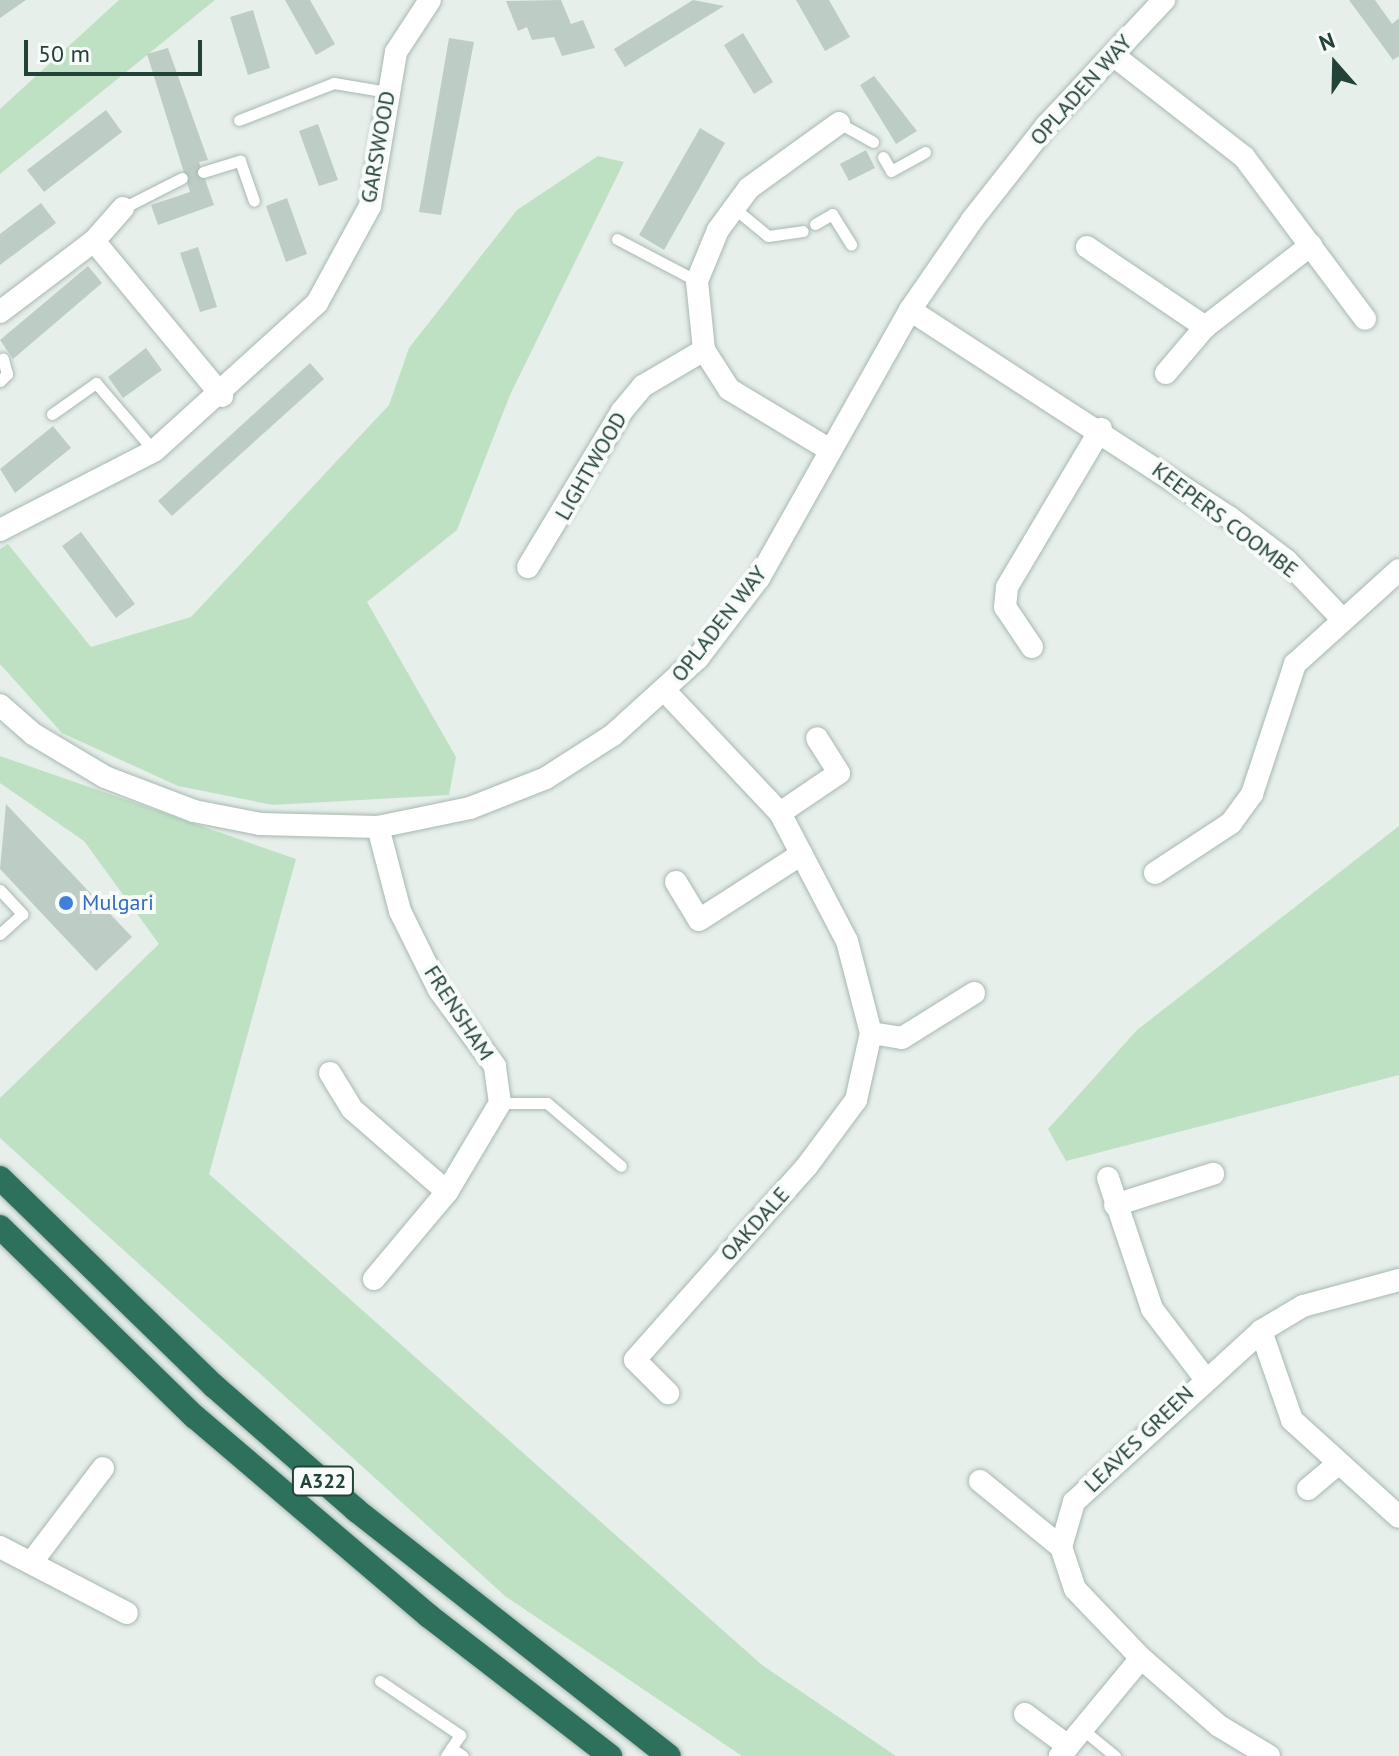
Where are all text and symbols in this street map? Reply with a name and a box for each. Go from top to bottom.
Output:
scale bar [28,24,206,74]
north arrow [1295,24,1375,104]
text: N [1315,26,1338,57]
street label: OPLADEN WAY [1024,29,1138,151]
text: 50 m [38,38,90,69]
street label: GARSWOOD [355,89,401,205]
street label: LIGHTWOOD [549,407,633,525]
street label: KEEPERS COOMBE [1147,457,1303,583]
street label: OPLADEN WAY [666,561,772,687]
place label: Mulgari [82,890,154,916]
marker: Mulgari [57,894,75,912]
street label: FRENSHAM [419,961,499,1065]
street label: OAKDALE [715,1181,795,1267]
street label: LEAVES GREEN [1079,1380,1199,1498]
road number: A322 [291,1465,355,1497]

